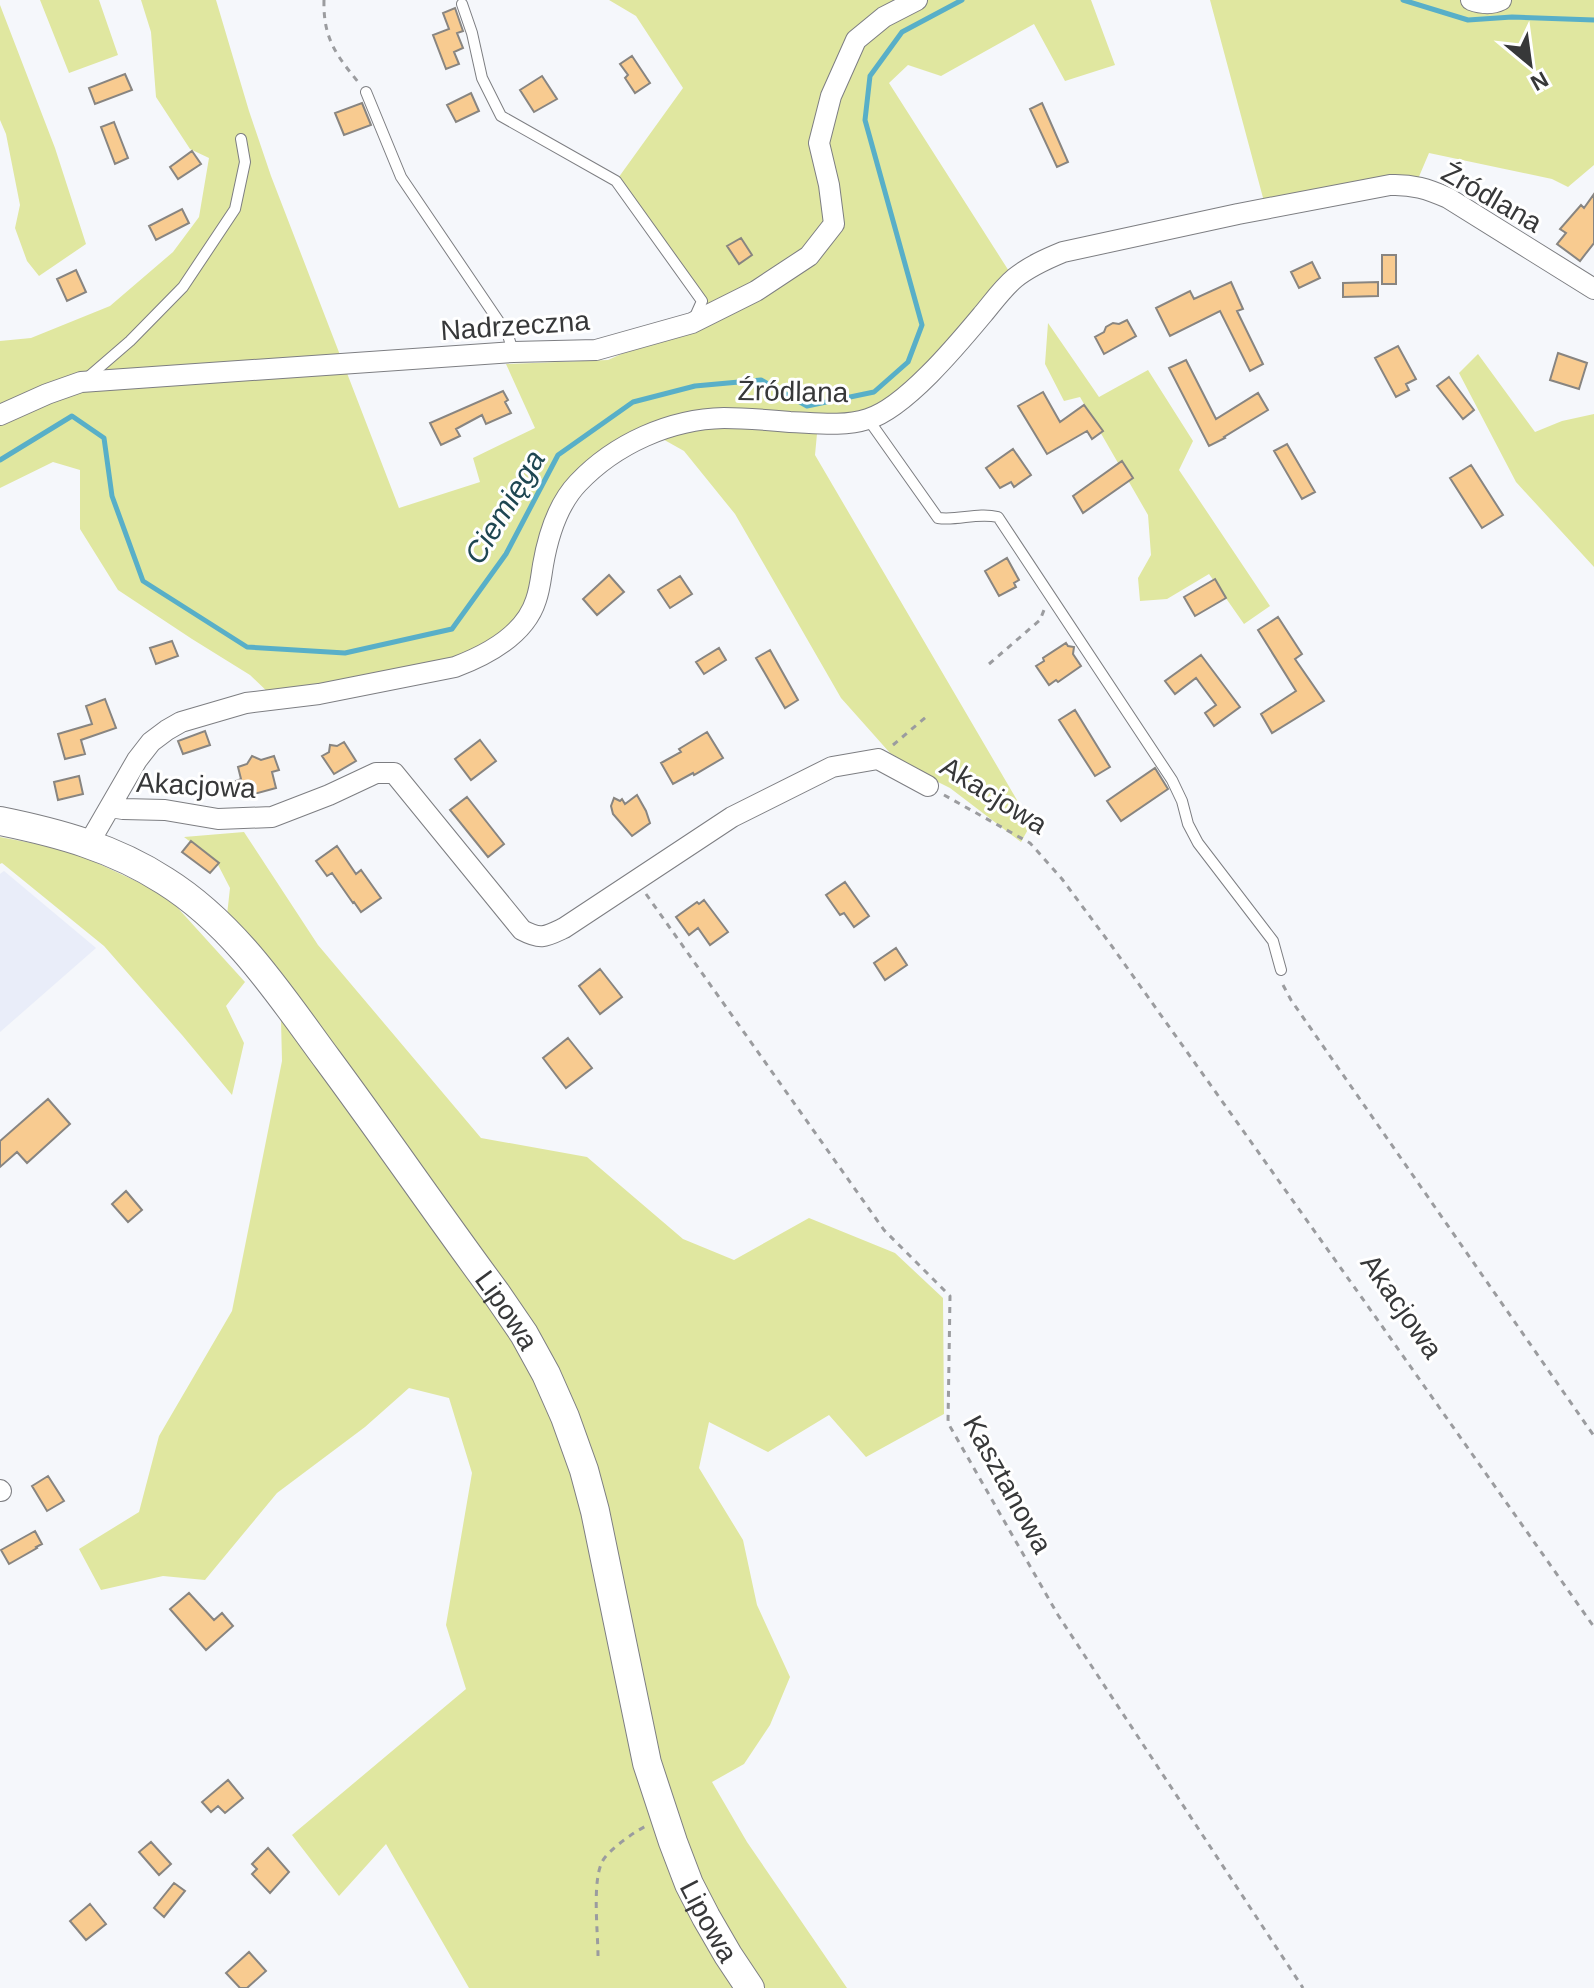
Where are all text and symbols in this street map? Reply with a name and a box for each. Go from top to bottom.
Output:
north arrow [1490,24,1570,104]
text: N [1526,66,1552,96]
street label: Źródlana [1436,156,1548,239]
street label: Nadrzeczna [439,305,591,346]
street label: Źródlana [737,375,849,408]
water label: Ciemięga [458,444,551,570]
street label: Akacjowa [935,751,1053,841]
street label: Akacjowa [135,767,257,804]
street label: Akacjowa [1355,1248,1449,1365]
street label: Lipowa [469,1265,545,1355]
street label: Kasztanowa [957,1410,1058,1559]
street label: Lipowa [674,1875,744,1968]

